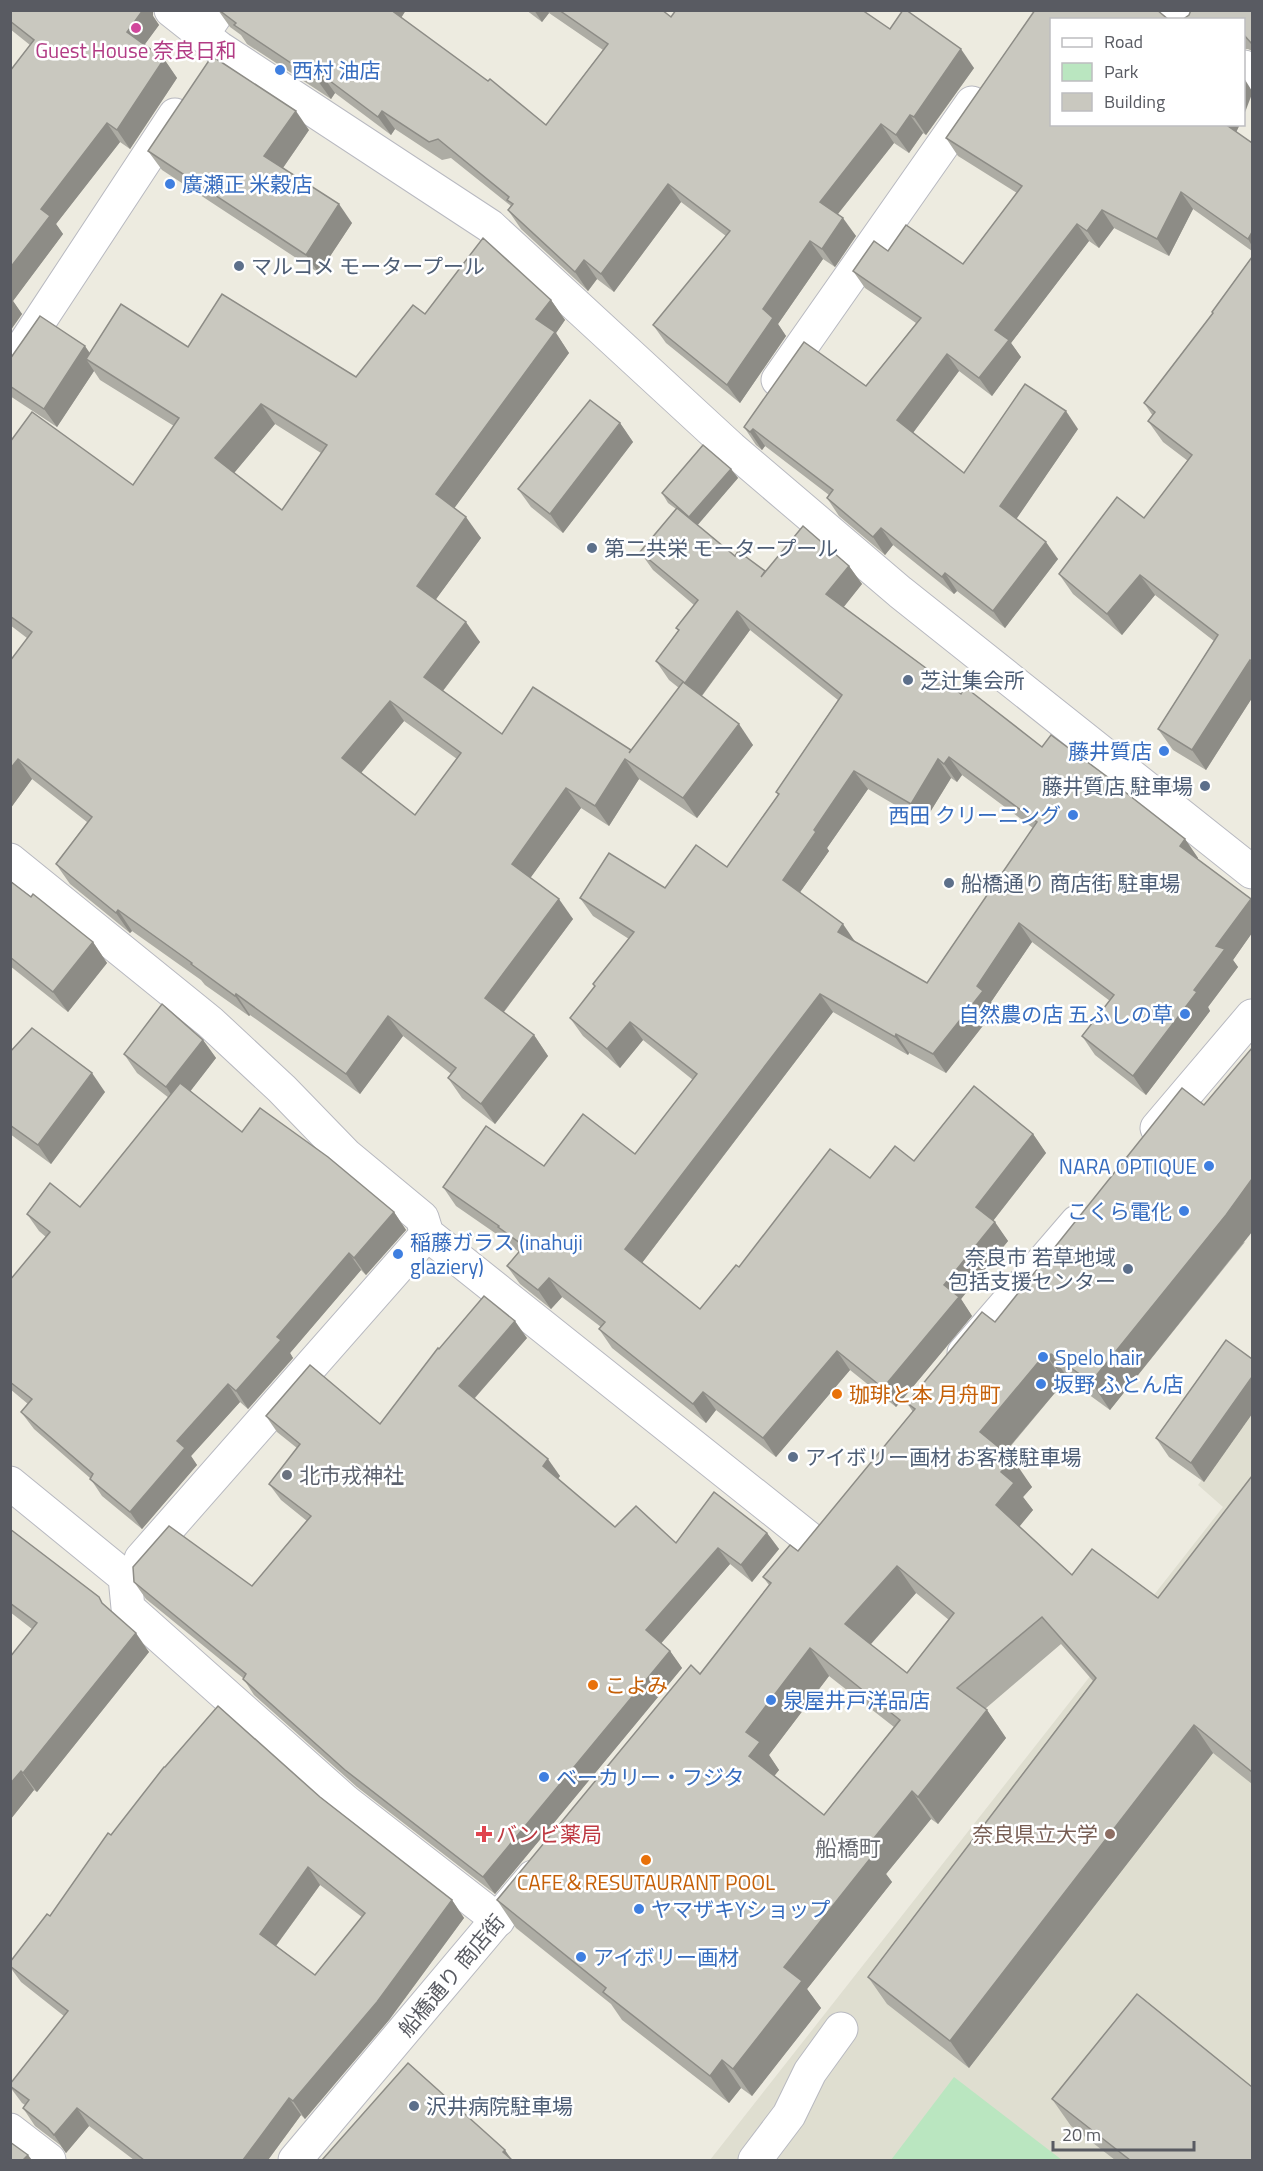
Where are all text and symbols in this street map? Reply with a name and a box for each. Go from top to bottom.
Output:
legend [1050,18,1245,126]
marker: Guest House 奈良日和 [129,21,143,35]
text: Road [1104,28,1143,55]
place label: Guest House 奈良日和 [35,34,237,66]
place label: 西村 油店 [292,54,381,86]
text: Park [1104,58,1139,85]
marker: 西村 油店 [273,63,287,77]
text: Building [1104,88,1165,115]
place label: 廣瀬正 米穀店 [182,168,313,200]
marker: 廣瀬正 米穀店 [163,177,177,191]
place label: マルコメ モータープール [251,250,485,282]
marker: マルコメ モータープール [232,259,246,273]
place label: 第二共栄 モータープール [604,532,838,564]
marker: 第二共栄 モータープール [585,541,599,555]
place label: 芝辻集会所 [920,664,1025,696]
marker: 芝辻集会所 [901,673,915,687]
place label: 藤井質店 [1068,735,1152,767]
marker: 藤井質店 [1157,744,1171,758]
place label: 藤井質店 駐車場 [1041,770,1193,802]
marker: 藤井質店 駐車場 [1198,779,1212,793]
place label: 西田 クリーニング [888,799,1061,831]
marker: 西田 クリーニング [1066,808,1080,822]
place label: 船橋通り 商店街 駐車場 [961,867,1180,899]
marker: 船橋通り 商店街 駐車場 [942,876,956,890]
place label: 自然農の店 五ふしの草 [958,998,1173,1030]
marker: 自然農の店 五ふしの草 [1178,1007,1192,1021]
place label: NARA OPTIQUE [1059,1150,1197,1182]
marker: NARA OPTIQUE [1202,1159,1216,1173]
place label: こくら電化 [1067,1195,1172,1227]
marker: こくら電化 [1177,1204,1191,1218]
place label: 稲藤ガラス (inahuji glaziery) [410,1226,583,1282]
place label: 奈良市 若草地域 包括支援センター [948,1241,1116,1297]
marker: 稲藤ガラス (inahuji glaziery) [391,1247,405,1261]
marker: 奈良市 若草地域 包括支援センター [1121,1262,1135,1276]
place label: Spelo hair [1055,1341,1142,1373]
marker: Spelo hair [1036,1350,1050,1364]
place label: 坂野 ふとん店 [1053,1368,1184,1400]
marker: 坂野 ふとん店 [1034,1377,1048,1391]
place label: 珈琲と本 月舟町 [849,1378,1001,1410]
marker: 珈琲と本 月舟町 [830,1387,844,1401]
place label: アイボリー画材 お客様駐車場 [805,1441,1082,1473]
marker: アイボリー画材 お客様駐車場 [786,1450,800,1464]
place label: 北市戎神社 [299,1459,404,1491]
marker: 北市戎神社 [280,1468,294,1482]
place label: こよみ [605,1669,668,1701]
marker: こよみ [586,1678,600,1692]
place label: 泉屋井戸洋品店 [783,1684,930,1716]
marker: 泉屋井戸洋品店 [764,1693,778,1707]
place label: ベーカリー・フジタ [556,1761,745,1793]
marker: ベーカリー・フジタ [537,1770,551,1784]
place label: バンビ薬局 [496,1818,602,1850]
place label: 奈良県立大学 [972,1818,1098,1850]
marker: バンビ薬局 [477,1827,491,1841]
marker: 奈良県立大学 [1103,1827,1117,1841]
district label: 船橋町 [815,1831,881,1865]
marker: CAFE＆RESUTAURANT POOL [639,1853,653,1867]
place label: CAFE＆RESUTAURANT POOL [517,1866,775,1898]
place label: ヤマザキYショップ [651,1893,830,1925]
marker: ヤマザキYショップ [632,1902,646,1916]
street label: 船橋通り 商店街 [390,1907,512,2043]
place label: アイボリー画材 [593,1941,739,1973]
marker: アイボリー画材 [574,1950,588,1964]
place label: 沢井病院駐車場 [426,2090,573,2122]
marker: 沢井病院駐車場 [407,2099,421,2113]
scale bar [1053,2114,1194,2152]
text: 20 m [1062,2121,1101,2148]

